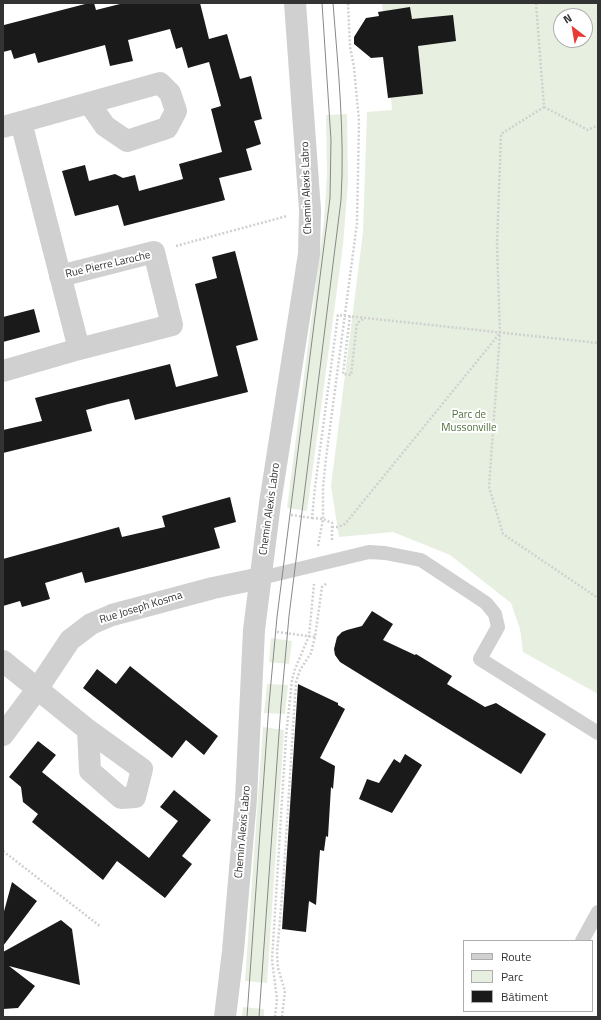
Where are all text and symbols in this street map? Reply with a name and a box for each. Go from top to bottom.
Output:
north arrow [553,8,593,48]
text: N [560,10,575,27]
street label: Chemin Alexis Labro [299,141,315,235]
street label: Rue Pierre Laroche [64,249,152,281]
park label: Parc de Mussonville [441,408,497,434]
street label: Chemin Alexis Labro [257,462,283,556]
street label: Rue Joseph Kosma [98,589,184,627]
street label: Chemin Alexis Labro [232,785,254,879]
legend [463,940,593,1012]
text: Route [501,947,531,966]
text: Parc [501,967,523,986]
text: Bâtiment [501,987,548,1006]

